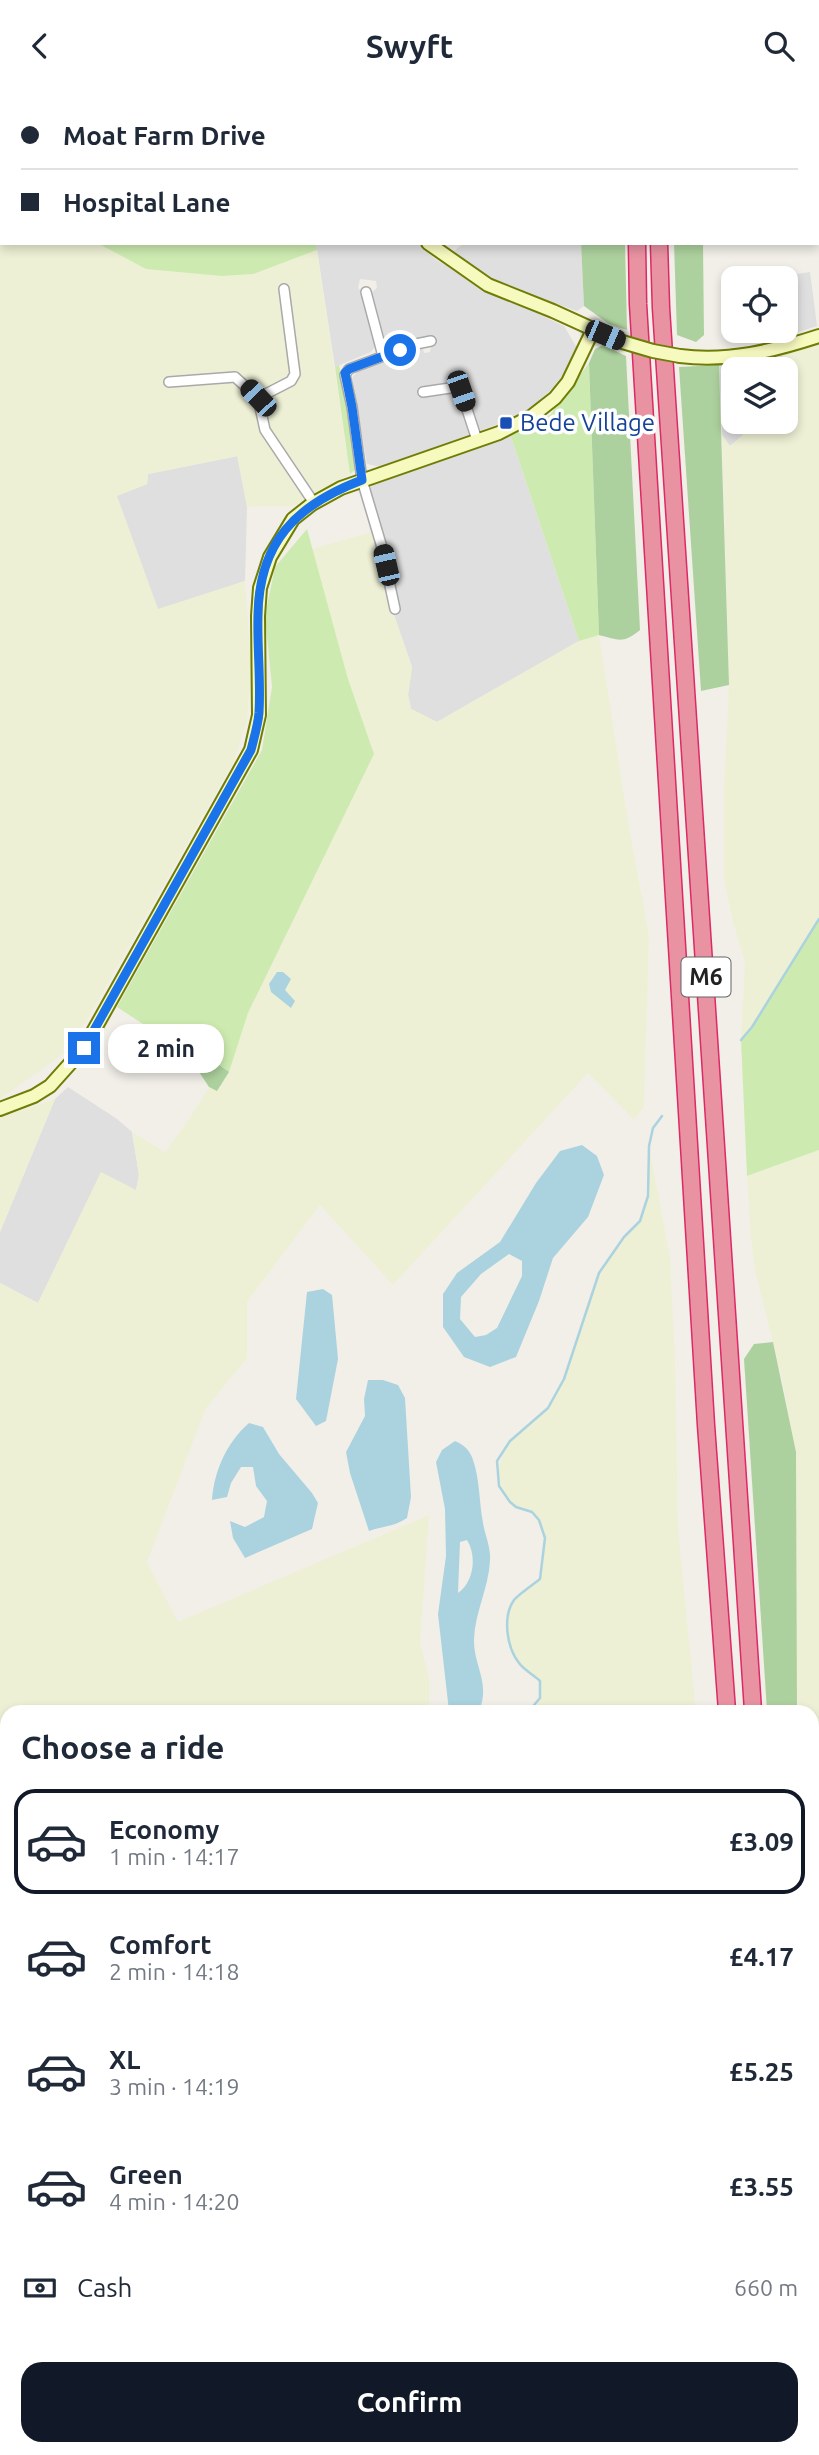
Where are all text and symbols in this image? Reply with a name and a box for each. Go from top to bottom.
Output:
icon: back [21,27,59,65]
icon: search [760,27,798,65]
text: Swyft [366,28,453,64]
text: Moat Farm Drive [63,121,266,150]
text: Hospital Lane [63,188,230,217]
map controls [721,266,798,434]
button: locate [721,266,798,343]
car [582,317,629,353]
route start [384,334,416,366]
button: layers [721,357,798,434]
car [445,368,478,414]
car [236,375,281,421]
place label: Bede Village [520,409,655,436]
marker: Bede Village [498,415,514,431]
car [372,542,401,588]
road number: M6 [682,957,730,997]
callout: 2 min [108,1023,224,1073]
route end [68,1032,100,1064]
text: 2 min [137,1036,195,1061]
text: Choose a ride [21,1729,224,1765]
icon: car [25,1810,88,1873]
text: Economy [109,1815,219,1844]
text: £3.09 [729,1827,794,1856]
text: 1 min · 14:17 [109,1844,240,1869]
icon: car [25,1925,88,1988]
text: Comfort [109,1930,212,1959]
text: £4.17 [729,1942,794,1971]
text: 2 min · 14:18 [109,1959,240,1984]
icon: car [25,2040,88,2103]
text: XL [109,2045,140,2074]
text: £5.25 [729,2057,794,2086]
text: 3 min · 14:19 [109,2074,240,2099]
icon: car [25,2155,88,2218]
text: Green [109,2160,183,2189]
text: £3.55 [729,2172,794,2201]
text: 4 min · 14:20 [109,2189,240,2214]
icon: cash [21,2269,59,2307]
text: Cash [77,2273,132,2302]
text: 660 m [734,2275,798,2300]
button: Confirm [21,2362,798,2442]

